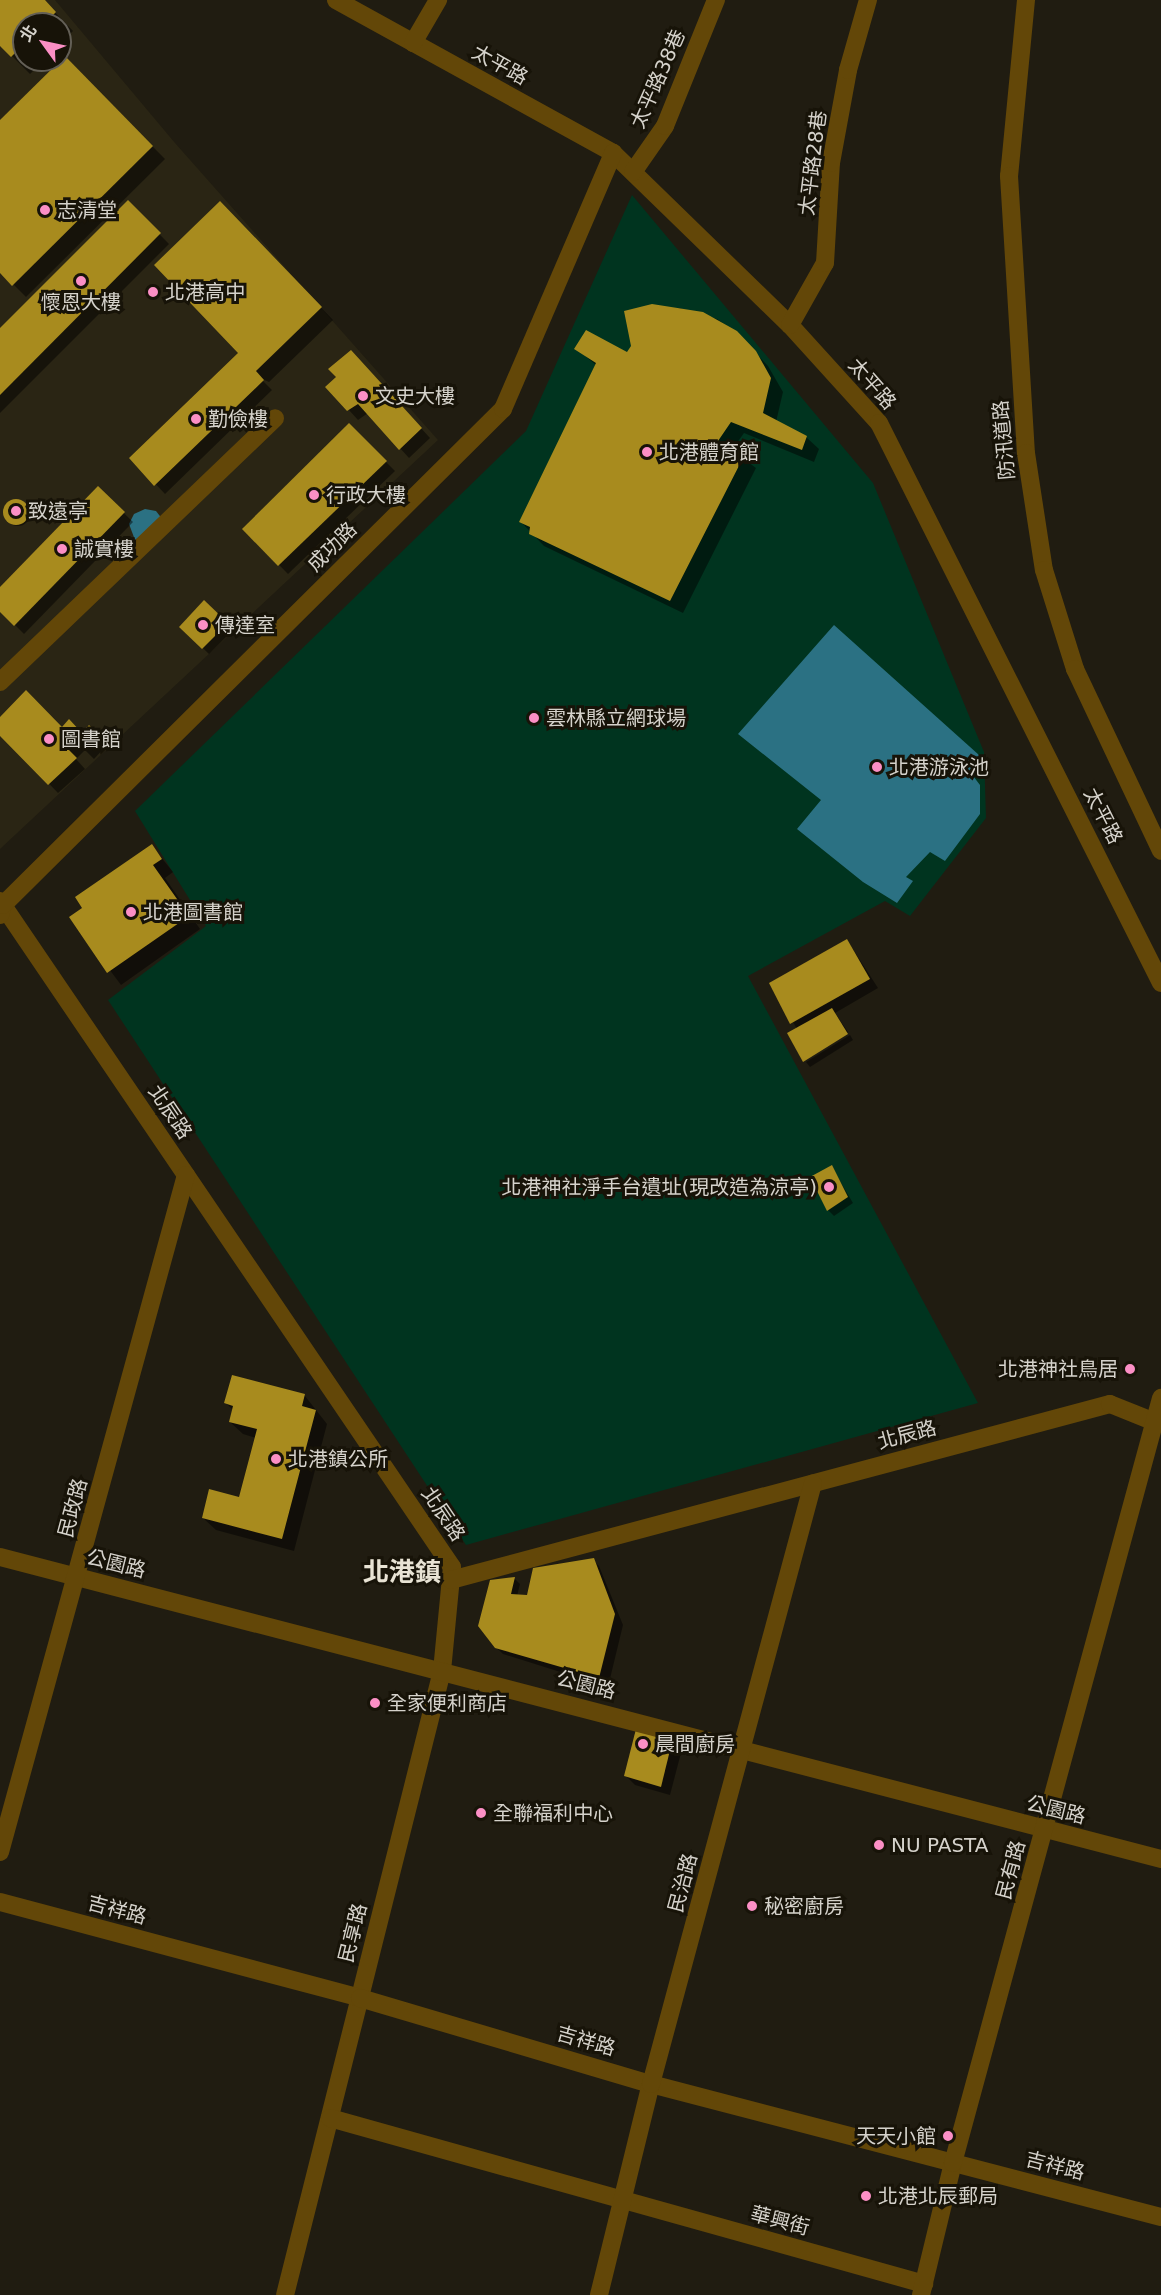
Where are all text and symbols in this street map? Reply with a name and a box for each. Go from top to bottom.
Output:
north arrow [12,12,72,72]
text: 北 [16,21,40,45]
street label: 太平路38巷 [626,26,690,132]
street label: 太平路 [468,40,532,90]
street label: 太平路28巷 [795,109,831,217]
place label: 志清堂 [57,198,117,222]
marker: 志清堂 [38,203,52,217]
marker: 懷恩大樓 [74,274,88,288]
place label: 北港高中 [165,280,245,304]
marker: 北港高中 [146,285,160,299]
place label: 懷恩大樓 [41,290,121,314]
street label: 太平路 [843,353,901,415]
place label: 文史大樓 [375,384,455,408]
marker: 文史大樓 [356,389,370,403]
street label: 防汛道路 [989,399,1019,481]
place label: 勤儉樓 [208,407,268,431]
marker: 勤儉樓 [189,412,203,426]
place label: 北港體育館 [659,440,759,464]
marker: 北港體育館 [640,445,654,459]
place label: 行政大樓 [326,483,406,507]
marker: 行政大樓 [307,488,321,502]
place label: 致遠亭 [28,499,88,523]
marker: 致遠亭 [9,504,23,518]
street label: 成功路 [302,517,362,577]
place label: 誠實樓 [74,537,134,561]
marker: 誠實樓 [55,542,69,556]
place label: 傳達室 [215,613,275,637]
marker: 傳達室 [196,618,210,632]
place label: 雲林縣立網球場 [546,706,686,730]
marker: 雲林縣立網球場 [527,711,541,725]
place label: 圖書館 [61,727,121,751]
marker: 圖書館 [42,732,56,746]
place label: 北港游泳池 [889,755,989,779]
marker: 北港游泳池 [870,760,884,774]
street label: 太平路 [1079,784,1127,848]
place label: 北港圖書館 [143,900,243,924]
marker: 北港圖書館 [124,905,138,919]
street label: 北辰路 [143,1080,197,1144]
place label: 北港神社淨手台遺址(現改造為涼亭) [501,1175,817,1199]
marker: 北港神社淨手台遺址(現改造為涼亭) [822,1180,836,1194]
place label: 北港神社鳥居 [998,1357,1118,1381]
marker: 北港神社鳥居 [1123,1362,1137,1376]
street label: 北辰路 [875,1416,939,1454]
place label: 北港鎮公所 [288,1447,388,1471]
marker: 北港鎮公所 [269,1452,283,1466]
street label: 民政路 [54,1476,92,1540]
street label: 北辰路 [416,1482,470,1546]
street label: 公園路 [84,1545,148,1583]
district label: 北港鎮 [363,1557,441,1589]
street label: 公園路 [554,1666,618,1704]
place label: 全家便利商店 [387,1691,507,1715]
marker: 全家便利商店 [368,1696,382,1710]
place label: 晨間廚房 [655,1732,735,1756]
marker: 晨間廚房 [636,1737,650,1751]
street label: 公園路 [1024,1791,1088,1829]
place label: 全聯福利中心 [493,1801,613,1825]
marker: 全聯福利中心 [474,1806,488,1820]
place label: NU PASTA [891,1833,988,1857]
marker: NU PASTA [872,1838,886,1852]
street label: 民有路 [992,1838,1030,1902]
street label: 民治路 [664,1851,702,1915]
street label: 吉祥路 [85,1891,149,1929]
place label: 秘密廚房 [764,1894,844,1918]
marker: 秘密廚房 [745,1899,759,1913]
street label: 民享路 [334,1901,372,1965]
street label: 吉祥路 [554,2021,618,2061]
place label: 天天小館 [856,2124,936,2148]
marker: 天天小館 [941,2129,955,2143]
street label: 吉祥路 [1023,2147,1087,2185]
place label: 北港北辰郵局 [878,2184,998,2208]
marker: 北港北辰郵局 [859,2189,873,2203]
street label: 華興街 [748,2202,812,2240]

